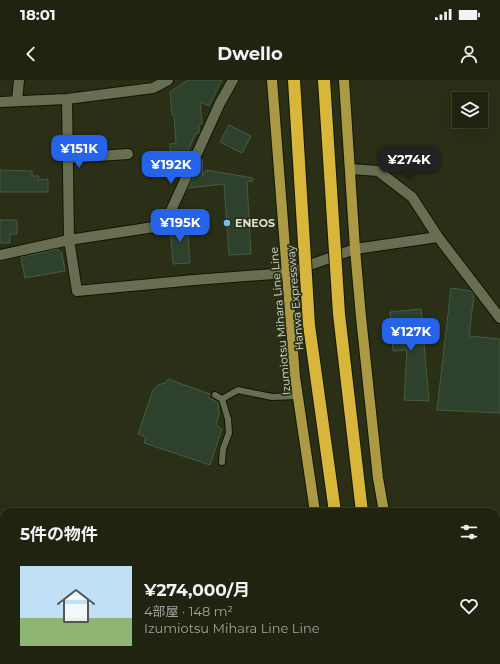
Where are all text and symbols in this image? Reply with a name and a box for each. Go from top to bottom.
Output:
text: 18:01 [20,5,56,24]
icon: back [20,43,42,65]
text: Dwello [217,43,283,65]
icon: person [458,43,480,65]
map controls [452,92,488,128]
button: layers [452,92,488,128]
pin: ¥151K [51,135,107,169]
text: ¥151K [60,140,98,156]
pin: ¥274K [381,146,437,180]
pin: ¥192K [143,151,199,185]
text: ¥274K [387,151,431,167]
text: ¥192K [151,156,191,172]
pin: ¥195K [152,209,208,243]
text: ¥195K [160,214,200,230]
place label: ENEOS [235,216,275,230]
marker: ENEOS [222,218,232,228]
street label: Hanwa Expressway [283,245,307,351]
street label: Izumiotsu Mihara Line Line [267,246,293,396]
pin: ¥127K [383,318,439,352]
text: ¥127K [391,323,431,339]
icon: filters [458,521,480,543]
text: 5件の物件 [20,524,98,544]
text: ¥274,000/月 [144,580,250,600]
icon: home [52,582,100,630]
icon: heart [458,595,480,617]
text: 4部屋 · 148 m² [144,603,233,619]
text: Izumiotsu Mihara Line Line [144,620,320,636]

